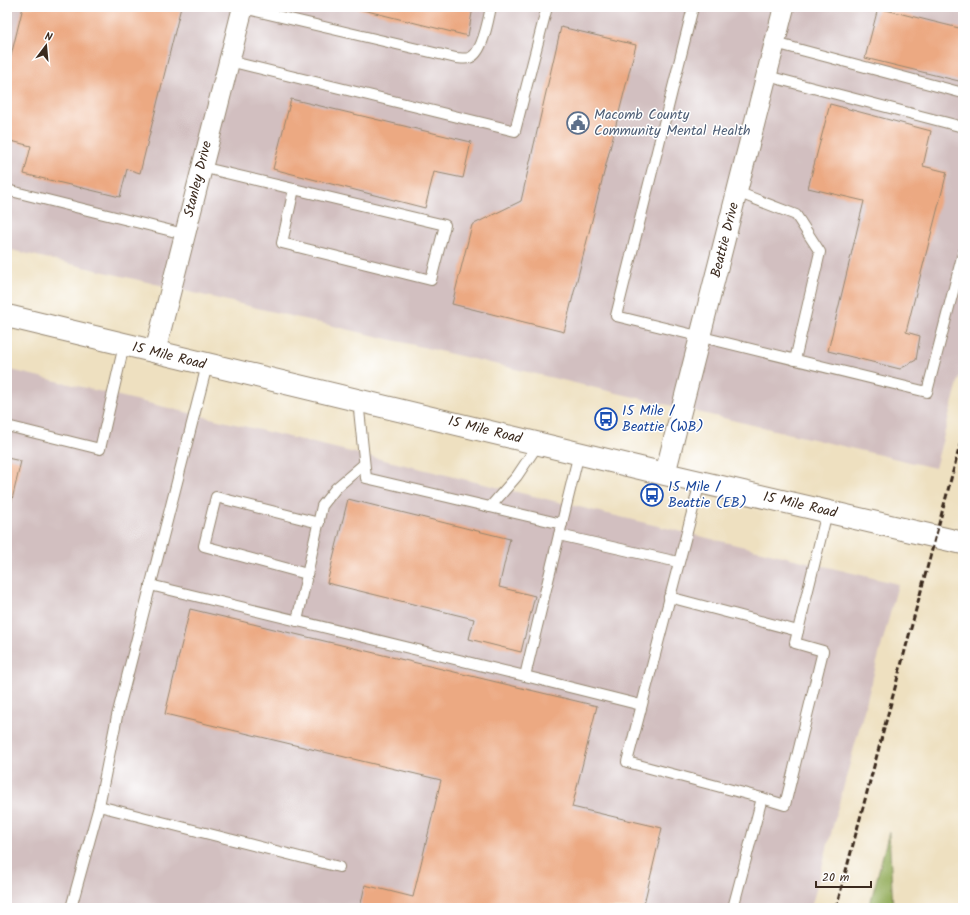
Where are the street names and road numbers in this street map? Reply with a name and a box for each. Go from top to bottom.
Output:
street label: Stanley Drive [178,138,218,220]
street label: Beattie Drive [705,199,745,280]
street label: 15 Mile Road [130,336,209,376]
street label: 15 Mile Road [446,410,525,450]
street label: 15 Mile Road [761,486,840,524]

